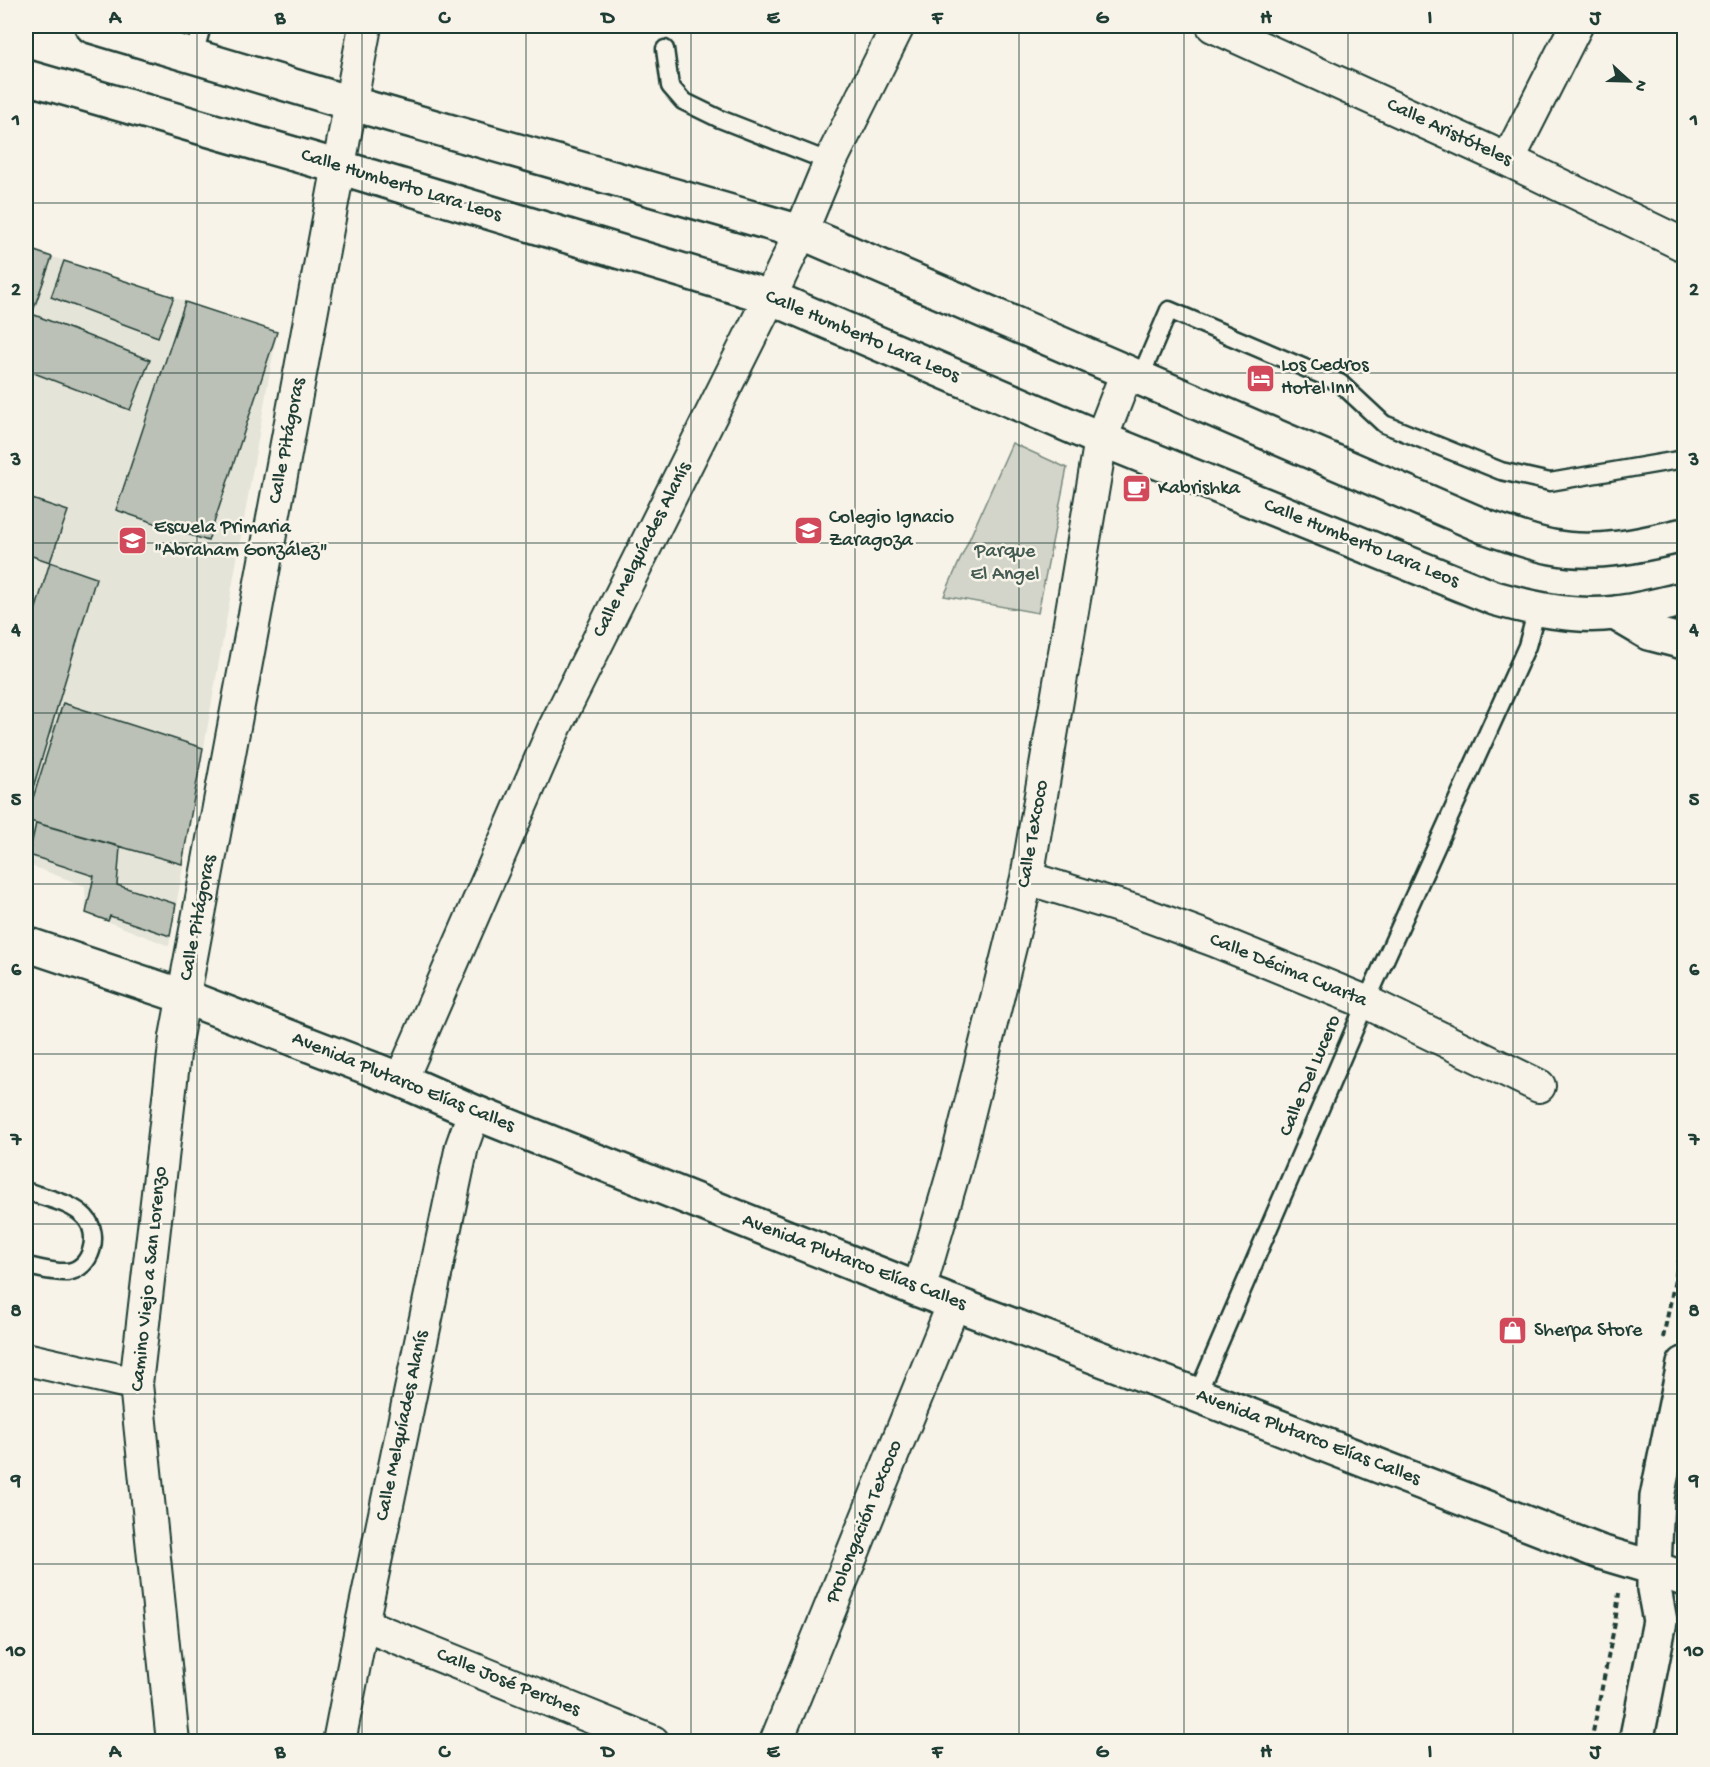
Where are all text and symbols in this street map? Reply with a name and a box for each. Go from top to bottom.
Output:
text: A [108,8,123,31]
text: B [274,8,286,31]
text: C [438,8,452,31]
text: D [599,8,615,31]
text: E [767,8,781,31]
text: F [931,8,944,31]
text: G [1096,8,1110,31]
text: H [1260,8,1272,31]
text: I [1428,8,1433,31]
text: J [1589,8,1602,31]
north arrow [1599,51,1659,111]
text: N [1629,77,1650,94]
street label: Calle Aristóteles [1383,94,1516,172]
text: 1 [11,110,20,133]
text: 1 [1689,110,1698,133]
street label: Calle Humberto Lara Leos [298,144,505,228]
text: 2 [11,280,21,303]
text: 2 [1689,280,1699,303]
street label: Calle Humberto Lara Leos [761,286,963,389]
place label: Los Cedros Hotel Inn [1281,355,1369,401]
hotel icon: Los Cedros Hotel Inn [1244,362,1276,394]
street label: Calle Pitágoras [265,375,312,506]
text: 3 [10,450,21,473]
text: 3 [1688,450,1699,473]
street label: Calle Melquíades Alanís [589,458,698,642]
cafe icon: Kabrishka [1121,473,1153,505]
place label: Kabrishka [1158,478,1241,501]
street label: Calle Humberto Lara Leos [1260,494,1463,594]
place label: Colegio Ignacio Zaragoza [829,507,954,553]
school or university icon: Colegio Ignacio Zaragoza [792,514,824,546]
place label: Escuela Primaria "Abraham González" [154,517,328,563]
school or university icon: Escuela Primaria "Abraham González" [117,524,149,556]
park label: Parque El Angel [970,541,1040,587]
text: 4 [10,620,21,643]
text: 4 [1688,620,1699,643]
street label: Calle Texcoco [1013,778,1055,890]
text: 5 [11,790,22,813]
text: 5 [1689,790,1700,813]
street label: Calle Pitágoras [176,852,223,983]
street label: Calle Décima Cuarta [1206,929,1371,1013]
text: 6 [11,960,22,983]
text: 6 [1689,960,1700,983]
street label: Calle Del Lucero [1275,1012,1347,1140]
street label: Avenida Plutarco Elías Calles [288,1028,518,1139]
text: 7 [10,1130,23,1153]
text: 7 [1688,1130,1701,1153]
street label: Camino Viejo a San Lorenzo [127,1165,173,1393]
street label: Avenida Plutarco Elías Calles [739,1210,970,1317]
text: 8 [11,1301,22,1324]
text: 8 [1689,1301,1700,1324]
shop icon: Sherpa Store [1497,1315,1529,1347]
place label: Sherpa Store [1534,1320,1643,1343]
street label: Calle Melquíades Alanís [372,1328,435,1523]
street label: Avenida Plutarco Elías Calles [1193,1385,1424,1492]
street label: Prolongación Texcoco [821,1437,908,1608]
text: 9 [10,1471,21,1494]
text: 9 [1688,1471,1699,1494]
text: 10 [5,1641,26,1664]
text: 10 [1683,1641,1704,1664]
street label: Calle José Perches [433,1644,584,1723]
text: A [108,1742,123,1765]
text: B [274,1742,286,1765]
text: C [438,1742,452,1765]
text: D [599,1742,615,1765]
text: E [767,1742,781,1765]
text: F [931,1742,944,1765]
text: G [1096,1742,1110,1765]
text: H [1260,1742,1272,1765]
text: I [1428,1742,1433,1765]
text: J [1589,1742,1602,1765]

